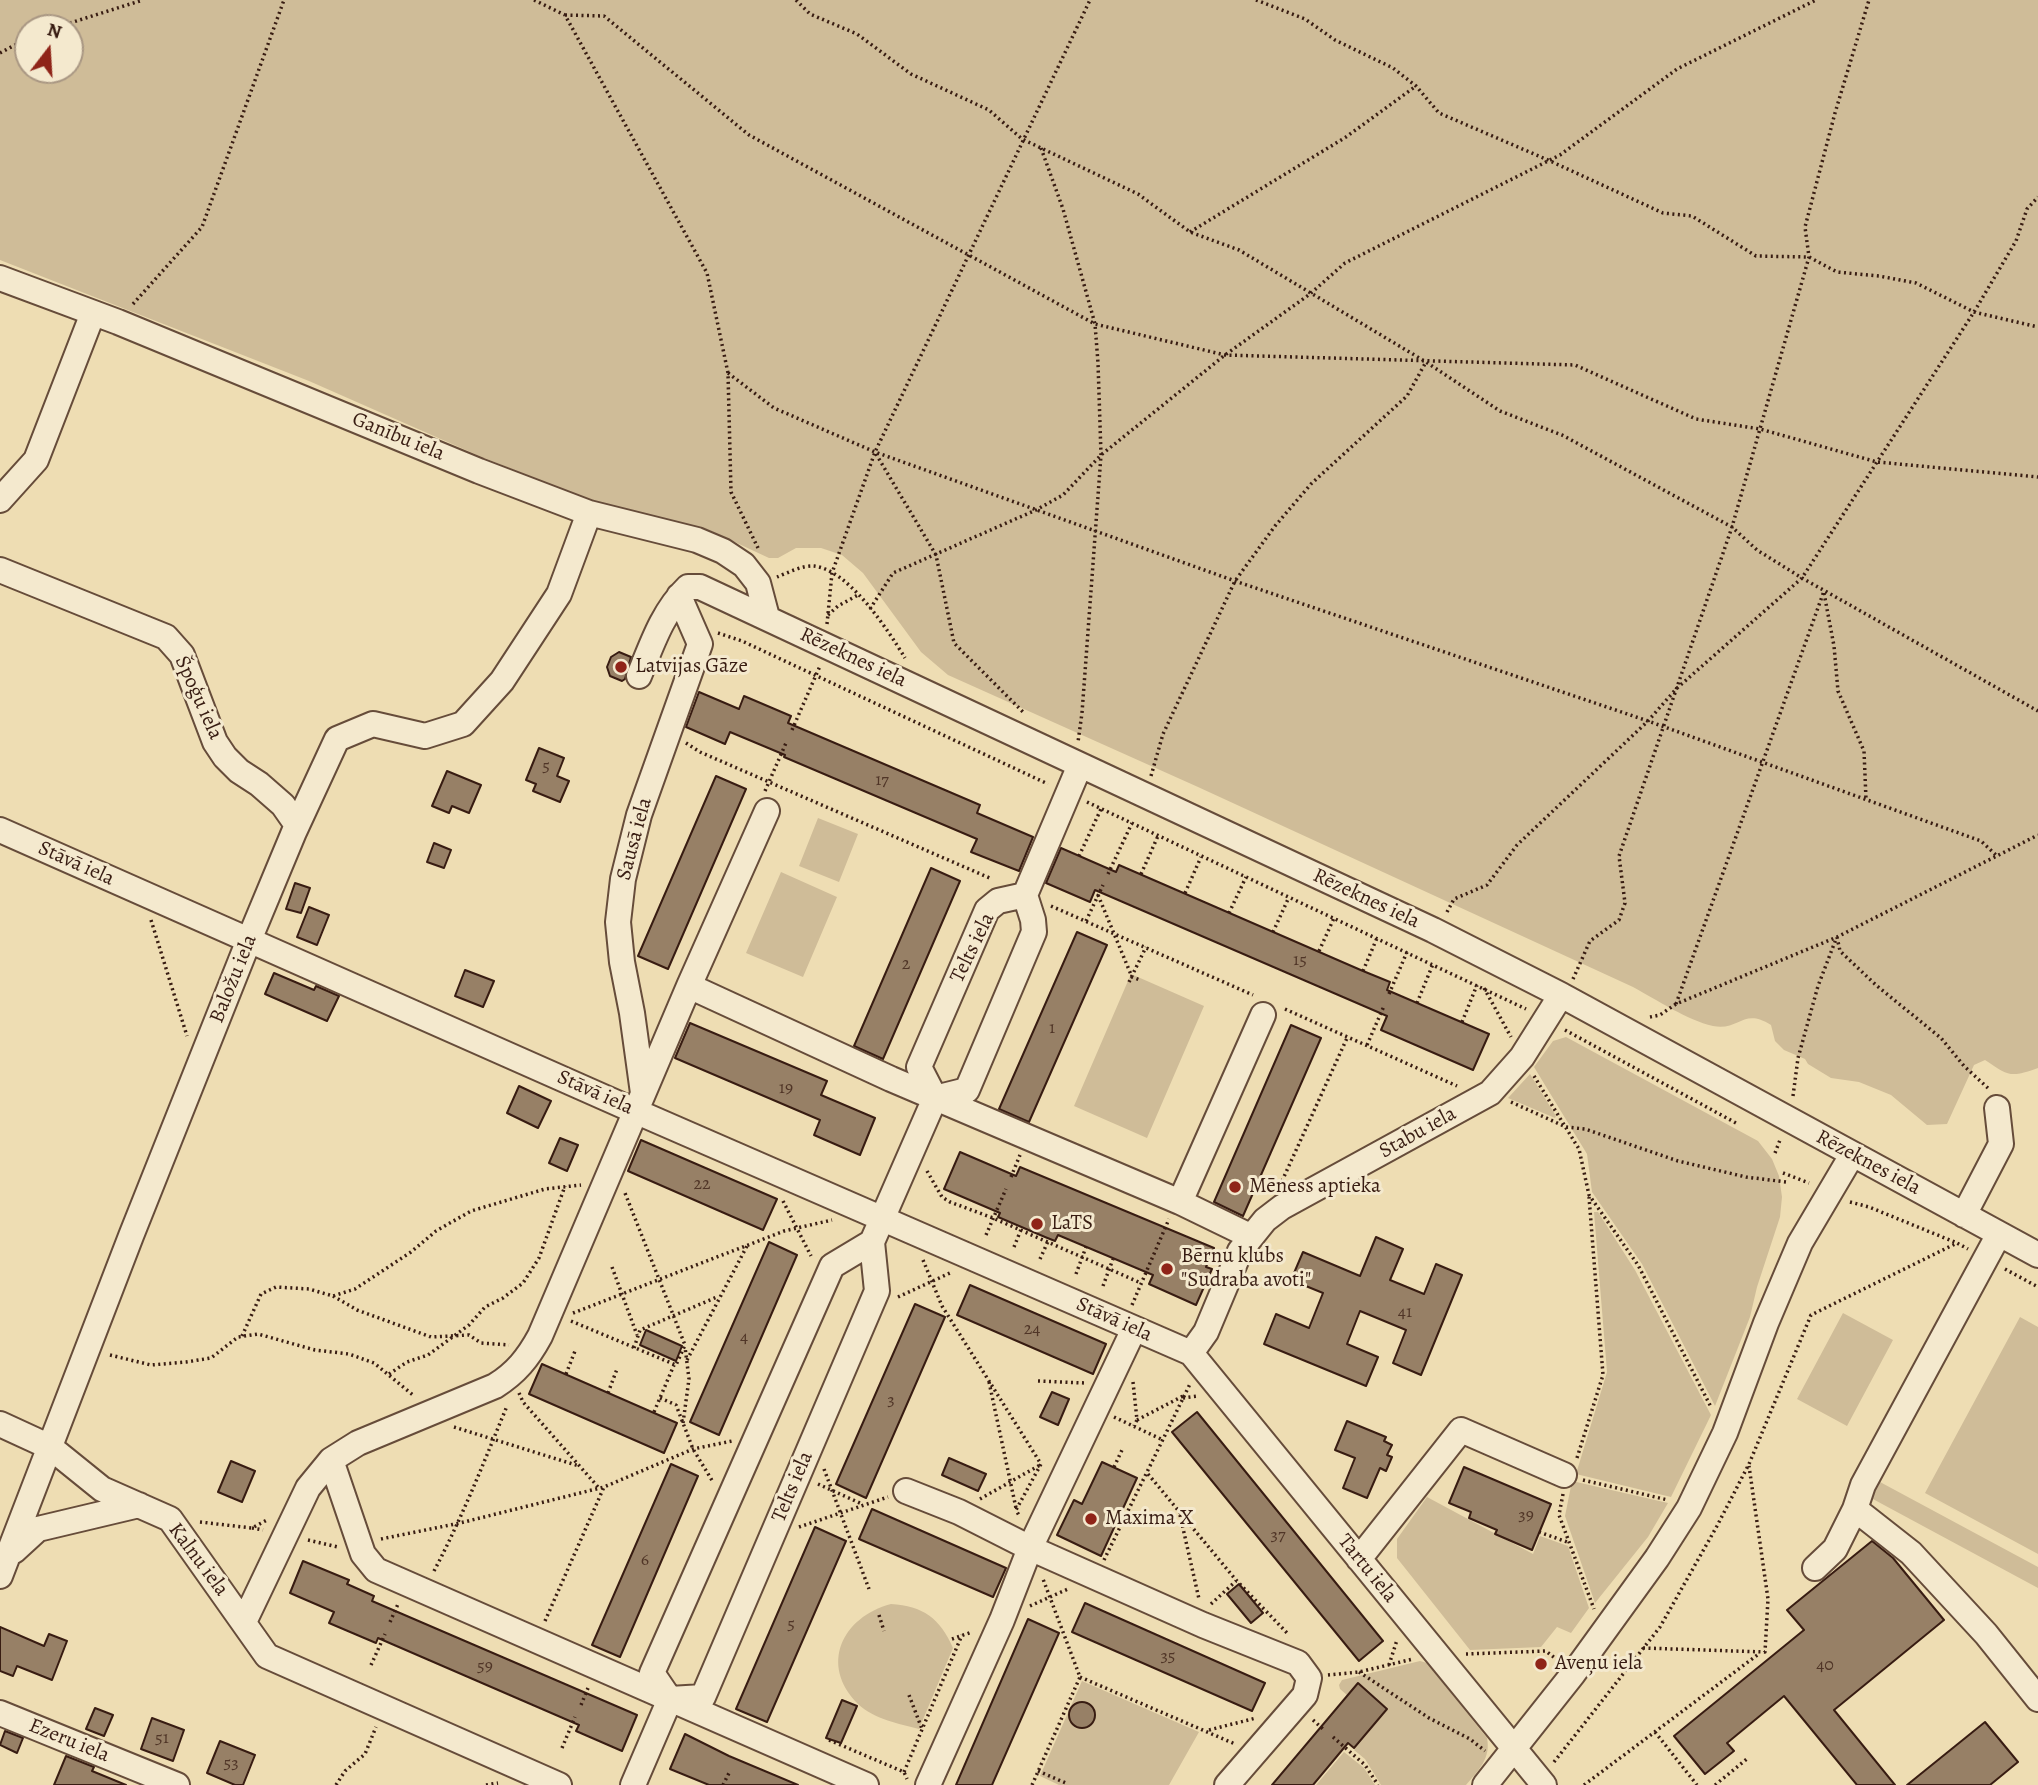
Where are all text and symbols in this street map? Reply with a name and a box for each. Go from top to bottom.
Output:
north arrow [14,14,84,84]
text: N [44,16,65,45]
street label: Ganību iela [348,407,448,467]
street label: Rēzeknes iela [796,622,910,694]
street label: Špoģu iela [168,652,228,744]
place label: Latvijas Gāze [635,654,748,680]
marker: Latvijas Gāze [613,659,629,675]
house number: 5 [542,756,550,778]
house number: 17 [875,770,889,792]
street label: Sausā iela [612,795,658,883]
street label: Stāvā iela [34,836,118,892]
street label: Rēzeknes iela [1309,863,1423,935]
street label: Telts iela [945,909,1001,987]
street label: Baložu iela [205,931,263,1027]
house number: 15 [1293,950,1307,972]
house number: 2 [902,954,910,976]
house number: 1 [1049,1018,1055,1040]
street label: Stāvā iela [553,1065,637,1121]
house number: 19 [779,1078,793,1100]
street label: Stabu iela [1375,1102,1461,1164]
street label: Rēzeknes iela [1811,1125,1925,1201]
house number: 22 [693,1174,711,1196]
place label: Mēness aptieka [1249,1174,1381,1200]
marker: Mēness aptieka [1227,1179,1243,1195]
place label: LaTS [1051,1211,1093,1237]
marker: LaTS [1029,1216,1045,1232]
place label: Bērnu klubs "Sudraba avoti" [1181,1244,1311,1294]
marker: Bērnu klubs "Sudraba avoti" [1159,1261,1175,1277]
street label: Stāvā iela [1072,1292,1156,1348]
house number: 41 [1398,1302,1412,1324]
house number: 24 [1024,1319,1040,1341]
house number: 4 [740,1327,748,1349]
house number: 3 [887,1390,895,1412]
street label: Telts iela [767,1448,819,1526]
house number: 39 [1518,1505,1534,1527]
place label: Maxima X [1105,1506,1193,1532]
marker: Maxima X [1083,1511,1099,1527]
street label: Kalnu iela [162,1518,234,1602]
house number: 37 [1270,1525,1286,1547]
street label: Tartu iela [1332,1530,1402,1608]
house number: 6 [641,1550,649,1572]
house number: 5 [787,1614,795,1636]
house number: 35 [1160,1646,1176,1668]
place label: Aveņu iela [1555,1651,1643,1677]
house number: 40 [1816,1655,1834,1677]
house number: 59 [477,1656,493,1678]
marker: Aveņu iela [1533,1656,1549,1672]
street label: Ezeru iela [25,1713,113,1769]
house number: 51 [155,1728,169,1750]
house number: 53 [223,1753,239,1775]

